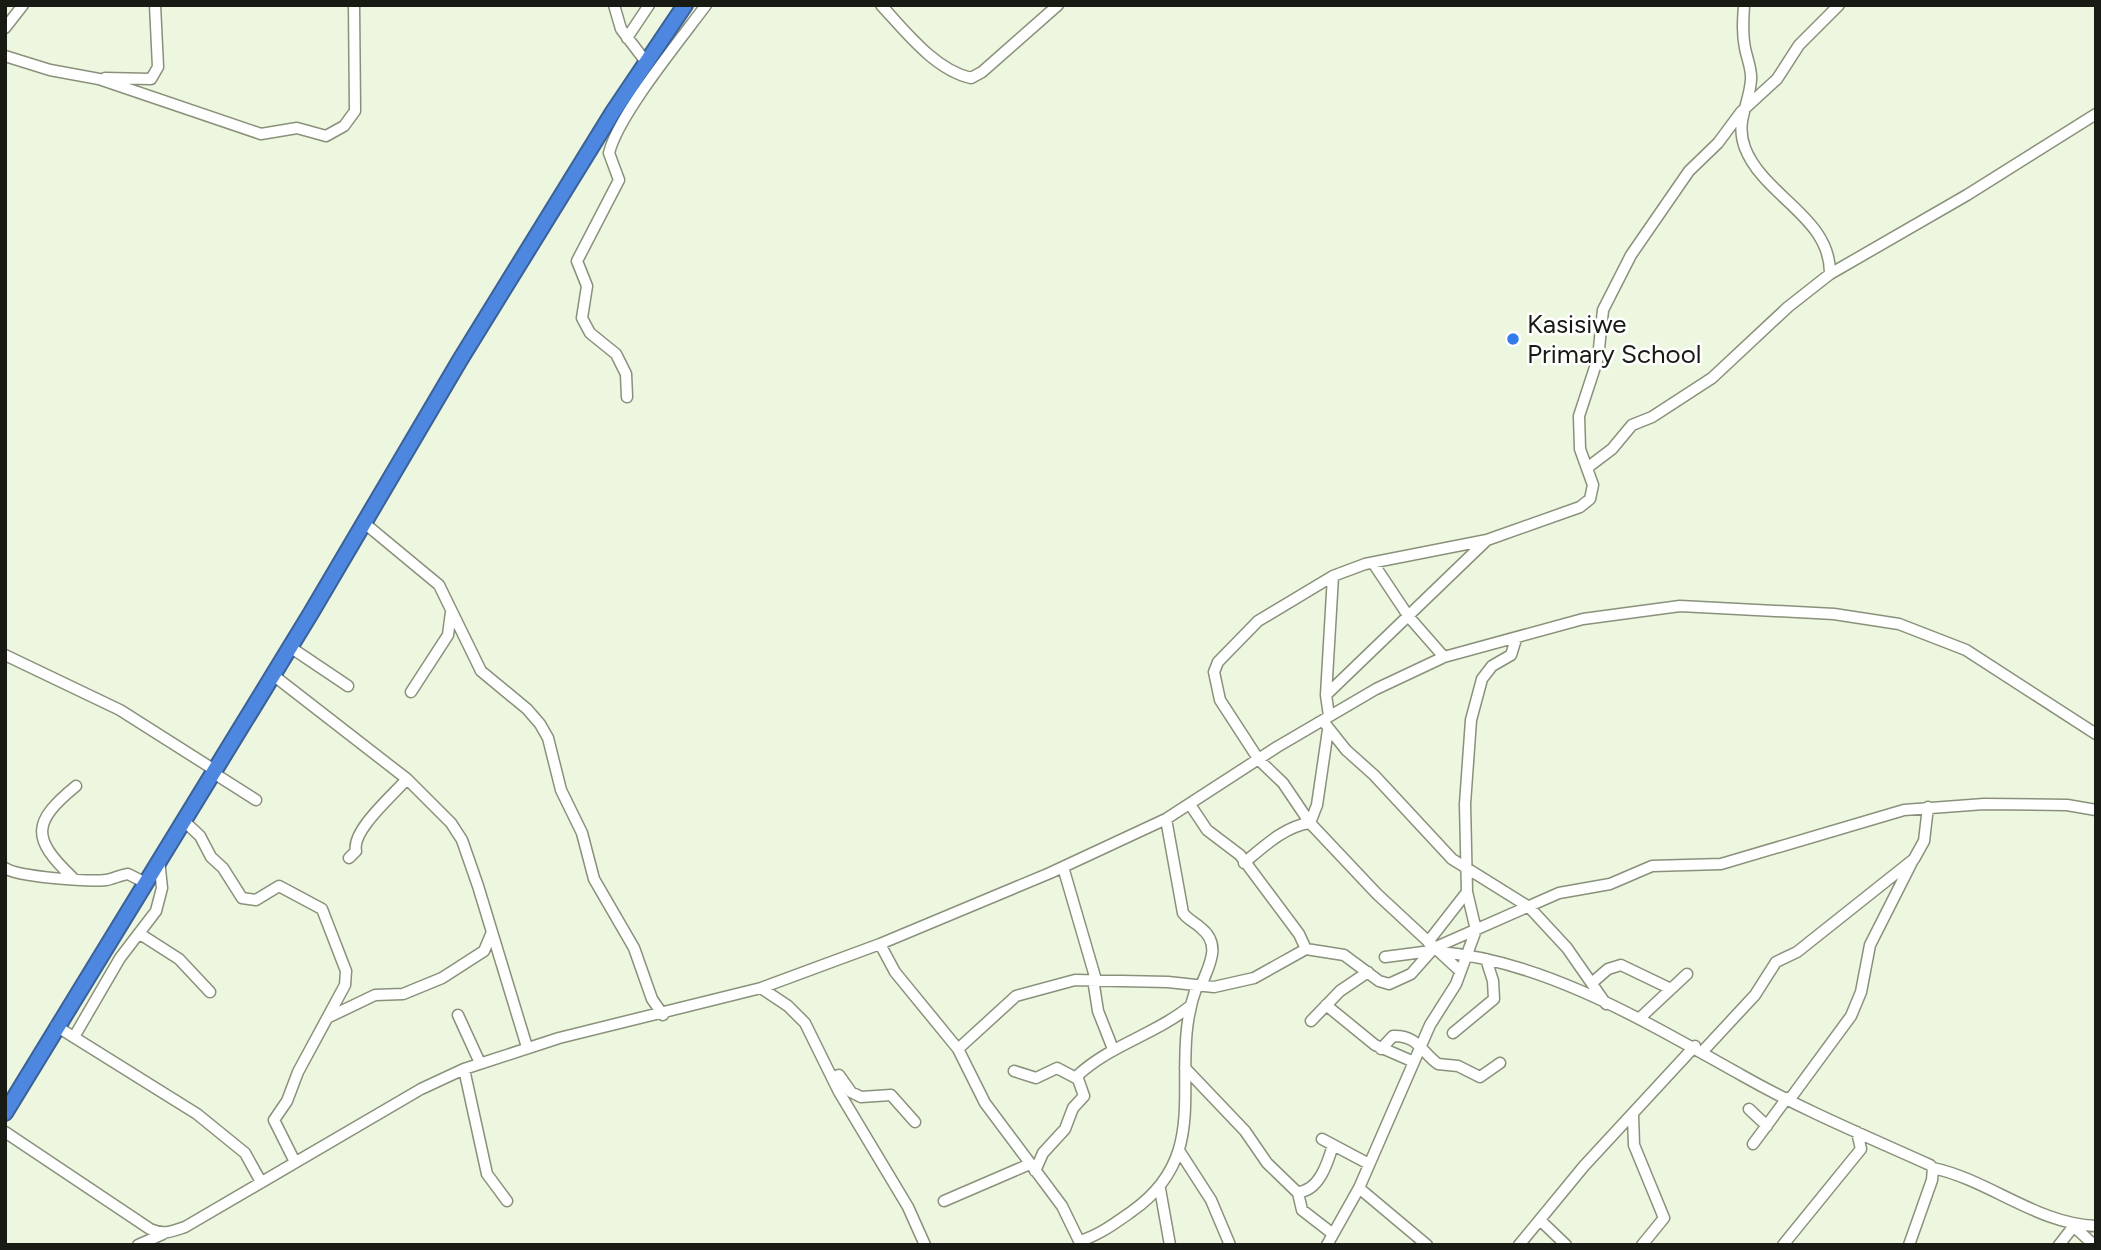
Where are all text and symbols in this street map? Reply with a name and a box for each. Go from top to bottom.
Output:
place label: Kasisiwe Primary School [1527,308,1701,370]
marker: Kasisiwe Primary School [1505,331,1521,347]

